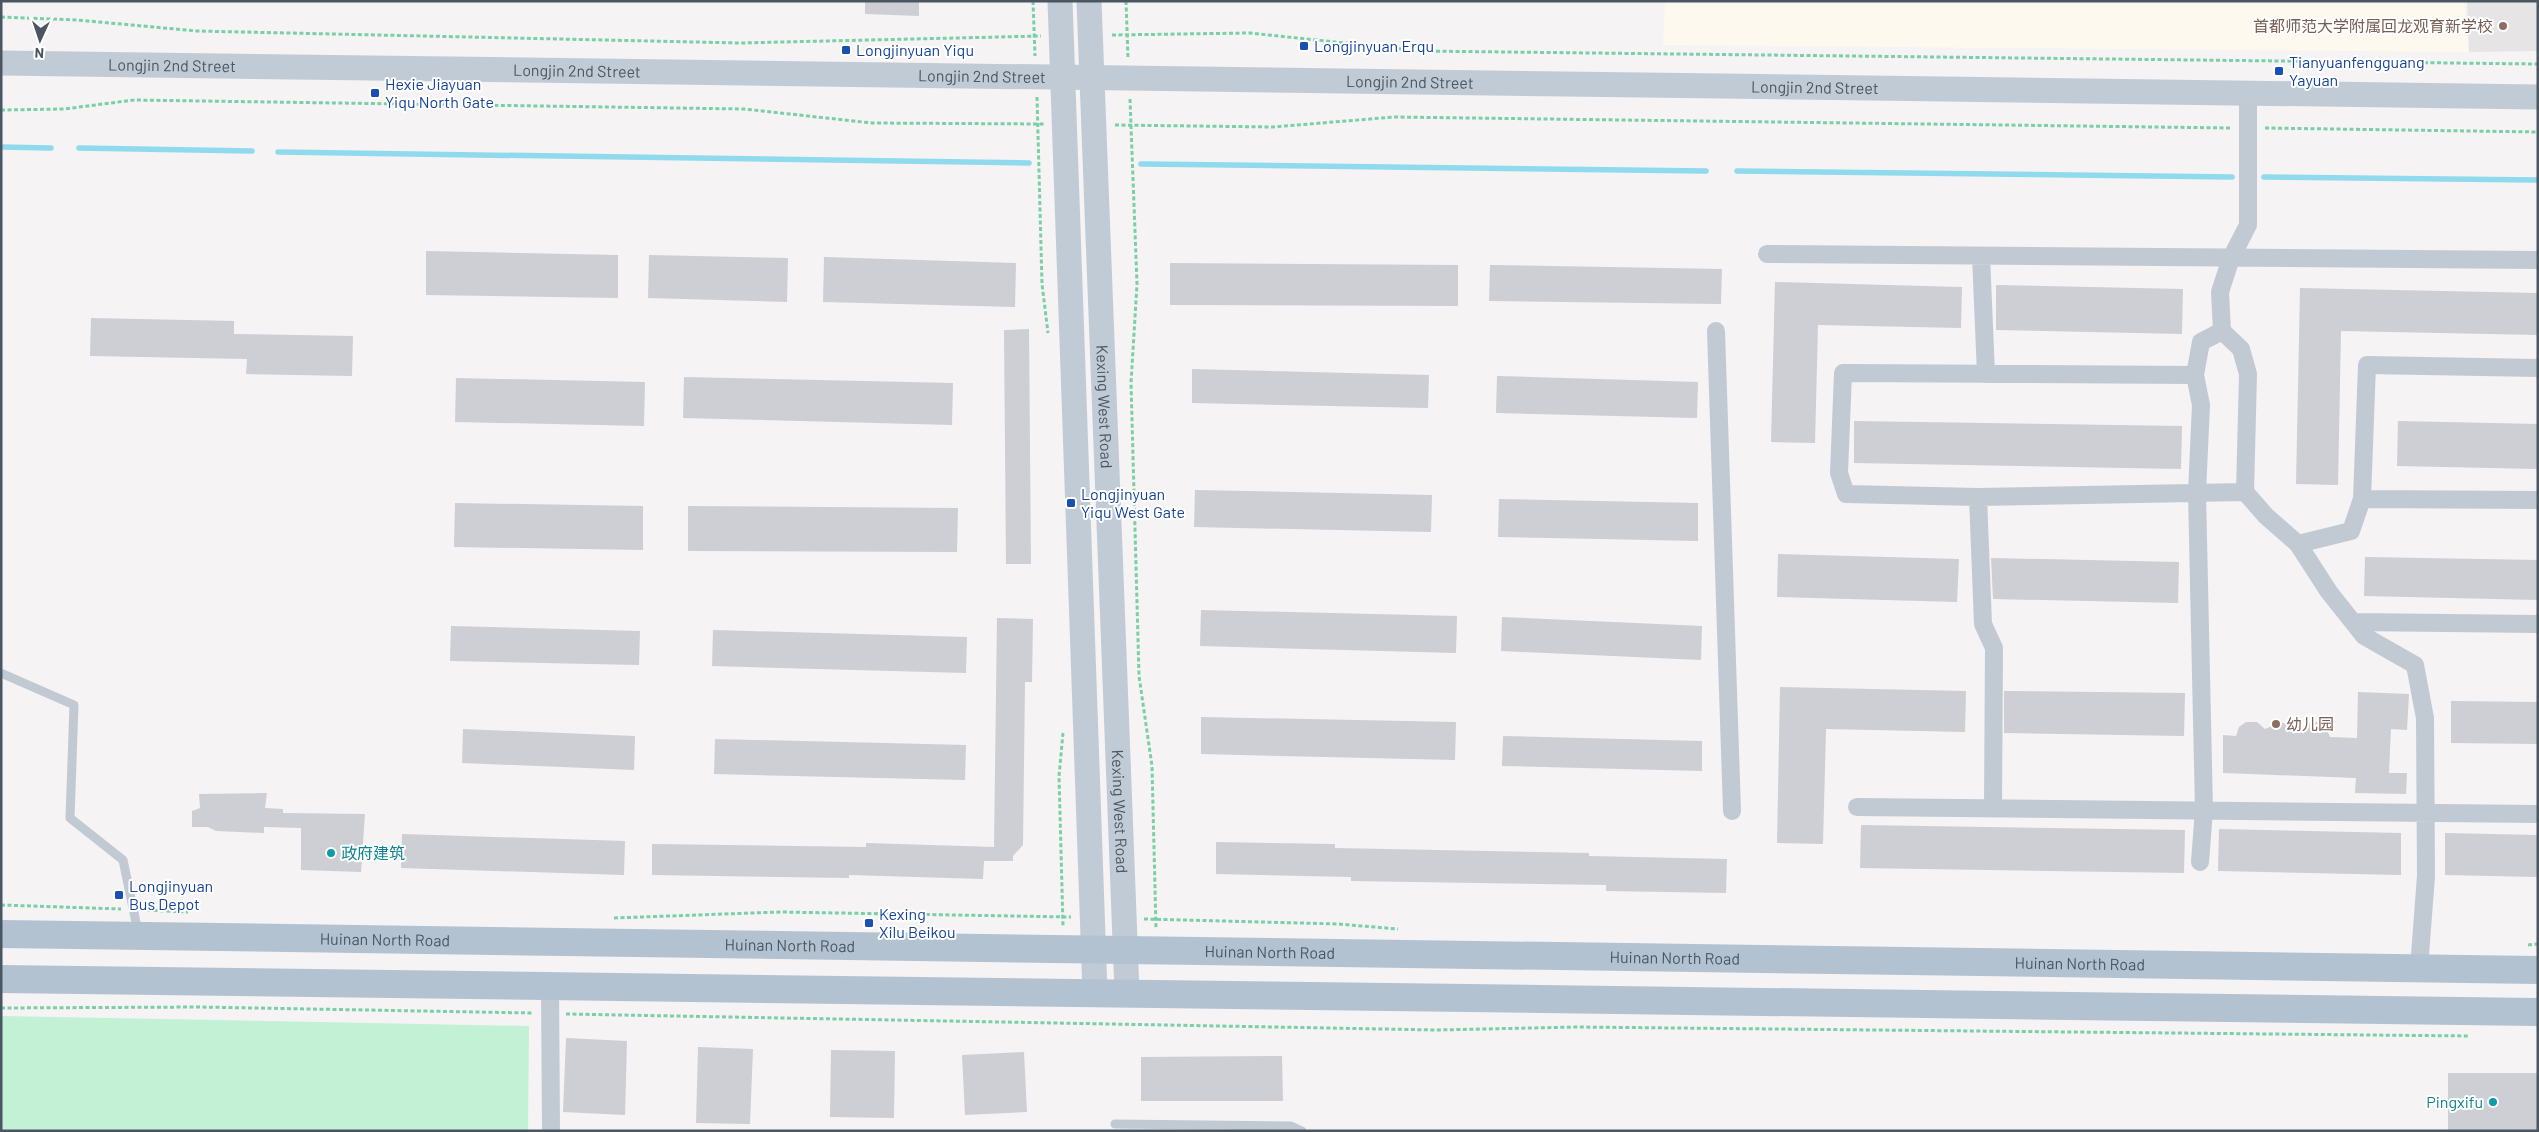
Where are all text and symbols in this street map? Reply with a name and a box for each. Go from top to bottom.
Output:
north arrow [15,15,65,65]
place label: 首都师范大学附属回龙观育新学校 [2253,16,2493,35]
marker: 首都师范大学附属回龙观育新学校 [2497,20,2509,32]
place label: Longjinyuan Erqu [1314,36,1434,55]
place label: Longjinyuan Yiqu [856,40,974,59]
marker: Longjinyuan Erqu [1298,40,1310,52]
marker: Longjinyuan Yiqu [840,44,852,56]
text: N [34,45,44,62]
place label: Tianyuanfengguang Yayuan [2289,52,2425,89]
street label: Longjin 2nd Street [108,54,236,75]
street label: Longjin 2nd Street [513,60,641,81]
street label: Longjin 2nd Street [918,65,1046,86]
marker: Tianyuanfengguang Yayuan [2273,65,2285,77]
street label: Longjin 2nd Street [1346,71,1474,92]
place label: Hexie Jiayuan Yiqu North Gate [385,74,494,111]
street label: Longjin 2nd Street [1751,76,1879,97]
marker: Hexie Jiayuan Yiqu North Gate [369,87,381,99]
street label: Kexing West Road [1093,344,1117,469]
place label: Longjinyuan Yiqu West Gate [1081,484,1185,521]
marker: Longjinyuan Yiqu West Gate [1065,497,1077,509]
place label: 幼儿园 [2286,714,2334,733]
marker: 幼儿园 [2270,718,2282,730]
street label: Kexing West Road [1109,749,1132,874]
place label: 政府建筑 [341,843,405,862]
marker: 政府建筑 [325,847,337,859]
place label: Longjinyuan Bus Depot [129,876,213,913]
marker: Longjinyuan Bus Depot [113,889,125,901]
place label: Kexing Xilu Beikou [879,904,956,941]
marker: Kexing Xilu Beikou [863,917,875,929]
street label: Huinan North Road [320,929,450,949]
street label: Huinan North Road [725,934,855,955]
street label: Huinan North Road [1205,941,1335,962]
street label: Huinan North Road [1609,947,1740,968]
street label: Huinan North Road [2014,953,2145,973]
place label: Pingxifu [2426,1092,2483,1111]
marker: Pingxifu [2487,1096,2499,1108]

